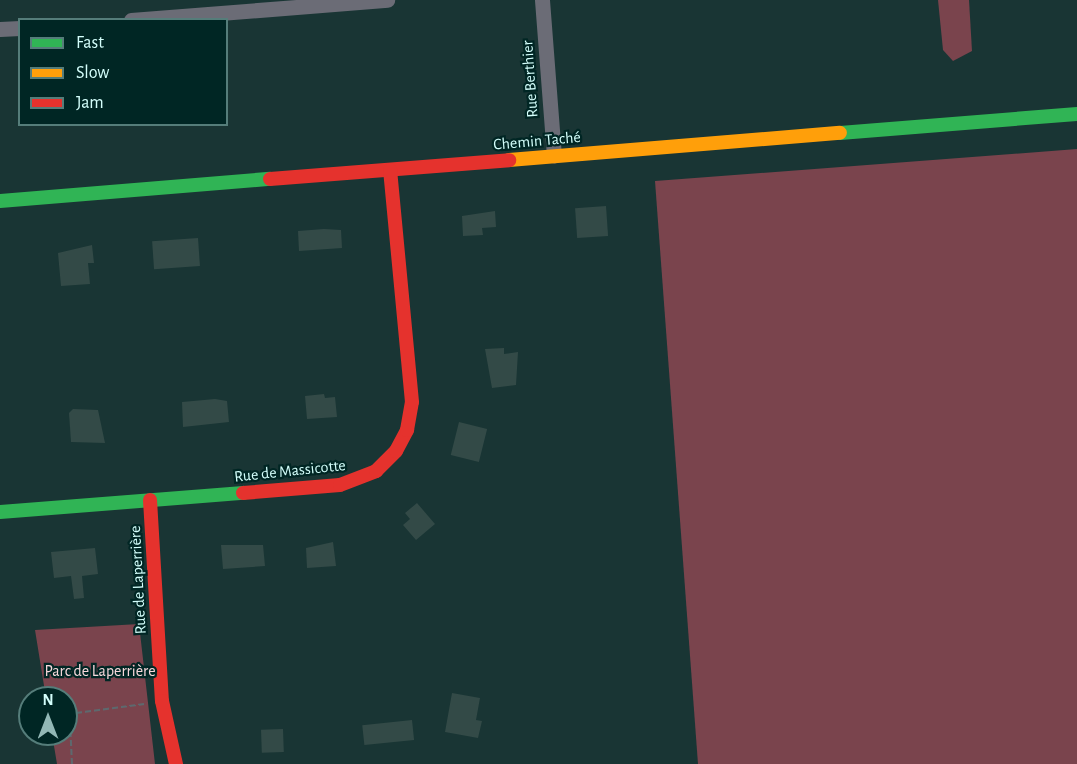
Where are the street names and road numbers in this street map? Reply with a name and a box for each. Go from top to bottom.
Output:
street label: Rue Berthier [518,40,542,118]
street label: Chemin Taché [493,128,581,154]
street label: Rue de Massicotte [233,456,347,486]
street label: Rue de Laperrière [126,525,150,635]

